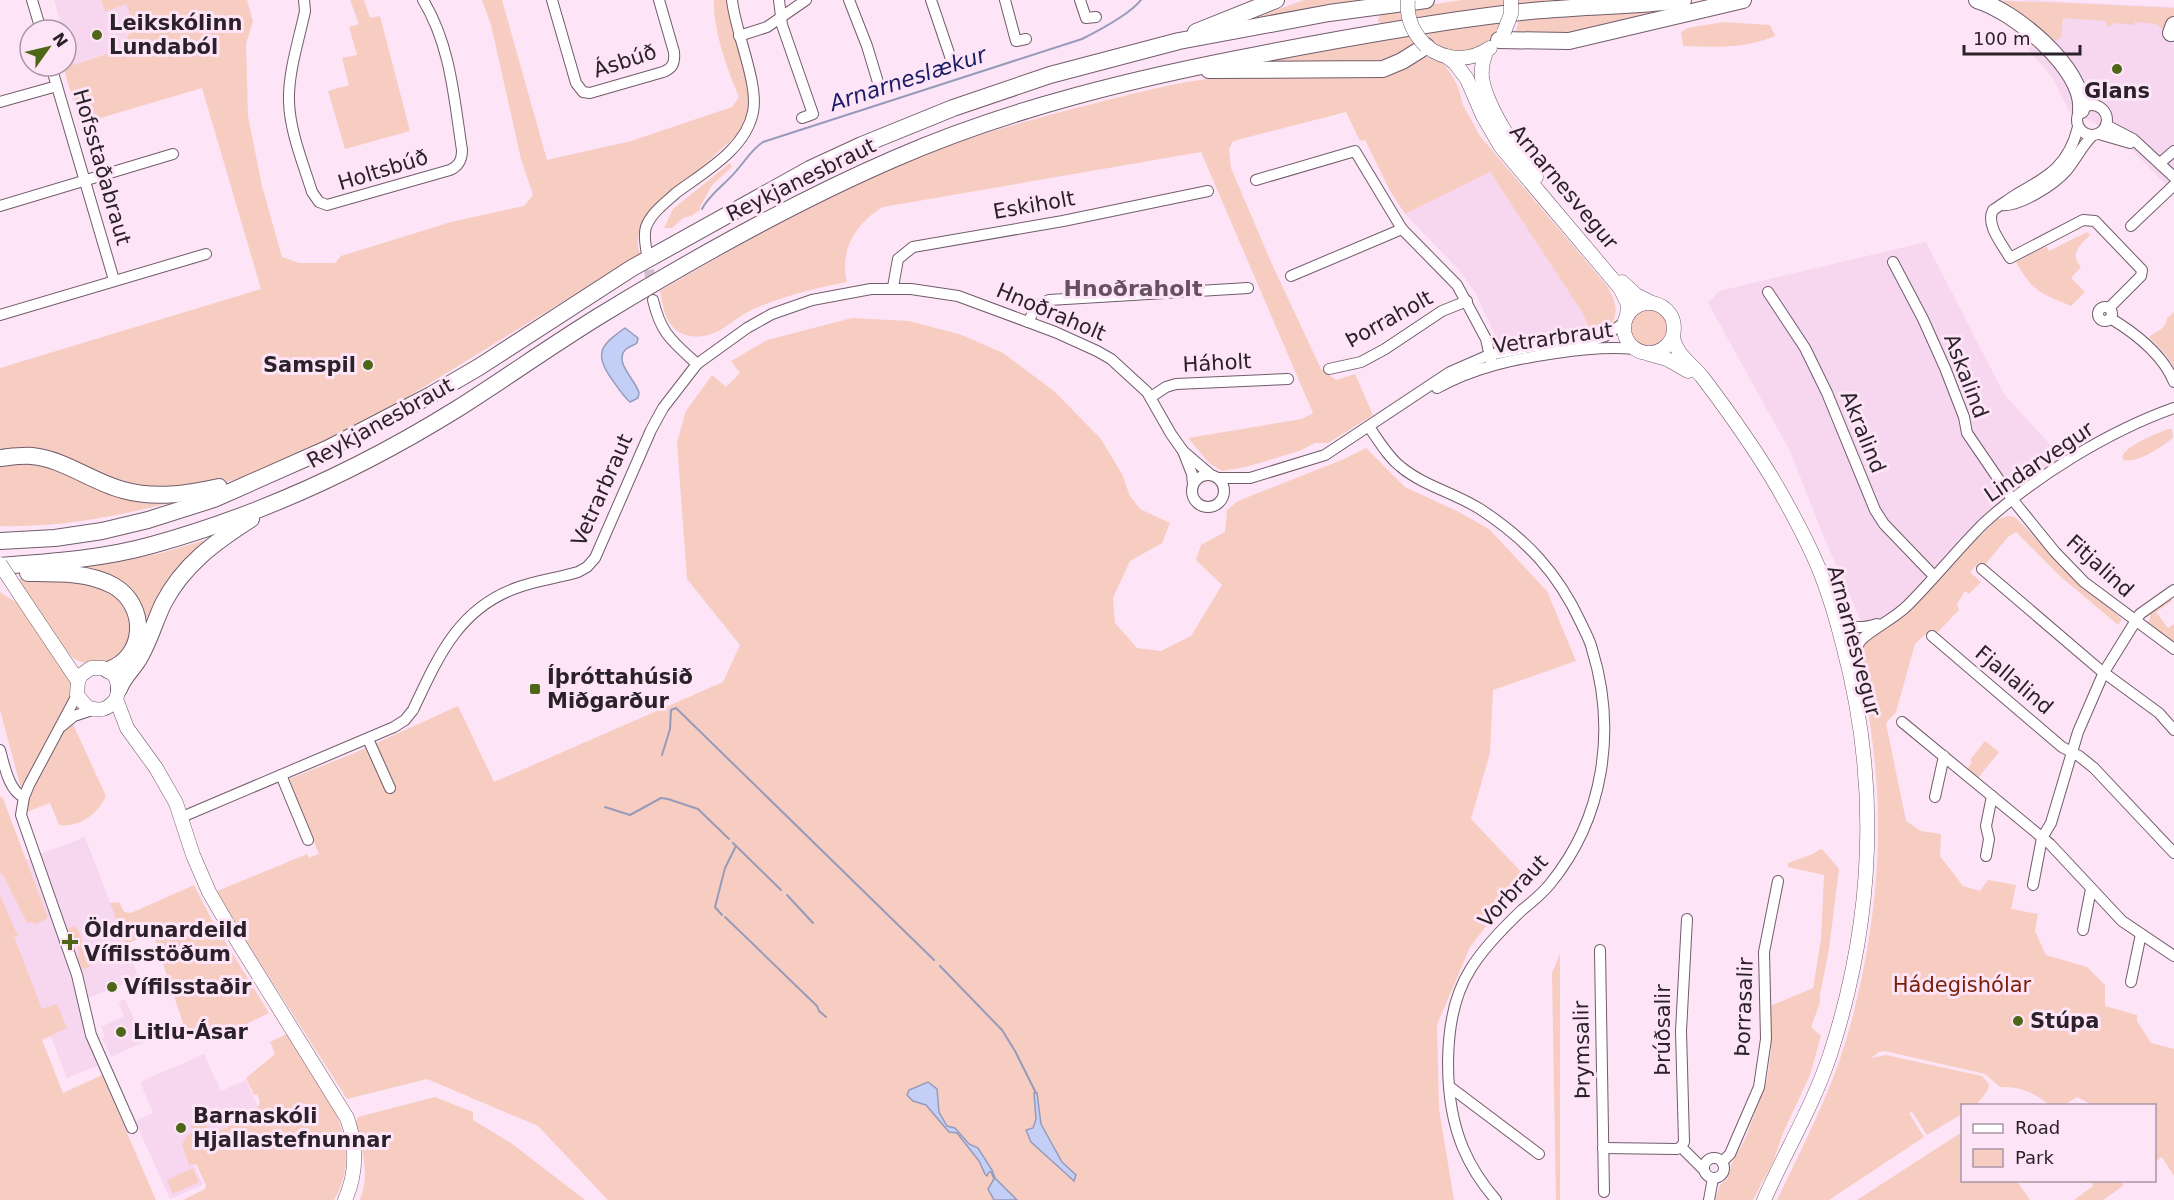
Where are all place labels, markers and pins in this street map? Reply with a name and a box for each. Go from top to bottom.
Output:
place label: Leikskólinn Lundaból [109,11,242,59]
marker: Leikskólinn Lundaból [90,28,104,42]
marker: Glans [2110,62,2124,76]
place label: Glans [2084,79,2150,103]
place label: Samspil [263,353,356,377]
marker: Samspil [361,358,375,372]
place label: Íþróttahúsið Miðgarður [547,664,693,713]
marker: Íþróttahúsið Miðgarður [528,682,542,696]
place label: Öldrunardeild Vífilsstöðum [84,917,248,966]
marker: Öldrunardeild Vífilsstöðum [61,933,79,951]
place label: Vífilsstaðir [124,975,252,999]
marker: Vífilsstaðir [105,980,119,994]
place label: Stúpa [2030,1009,2099,1033]
marker: Stúpa [2011,1014,2025,1028]
place label: Litlu-Ásar [133,1019,248,1044]
marker: Litlu-Ásar [114,1025,128,1039]
place label: Barnaskóli Hjallastefnunnar [193,1104,391,1152]
marker: Barnaskóli Hjallastefnunnar [174,1121,188,1135]

